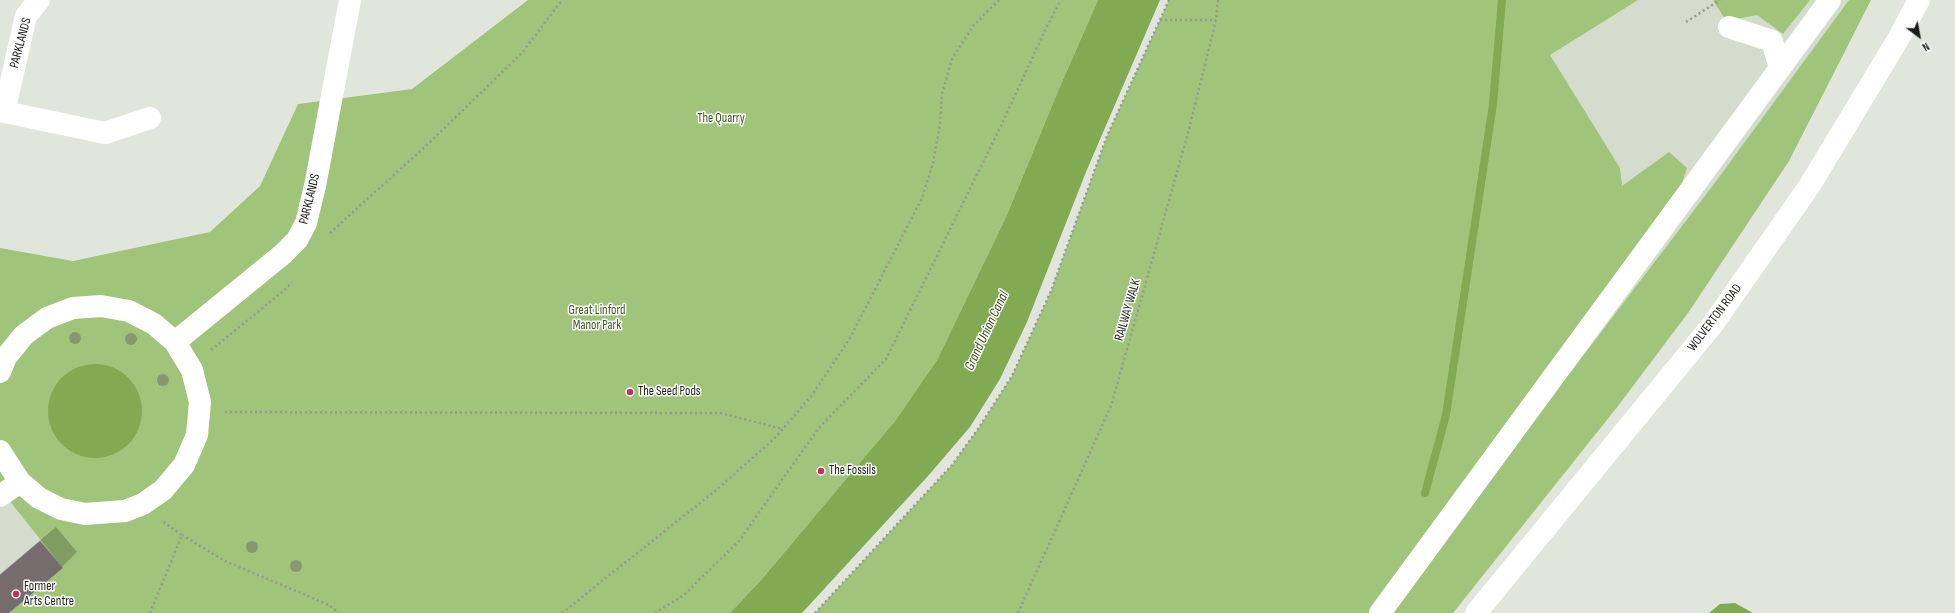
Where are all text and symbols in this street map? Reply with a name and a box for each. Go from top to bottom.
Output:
street label: PARKLANDS [7,16,35,70]
north arrow [1899,16,1939,56]
text: N [1920,40,1932,54]
park label: The Quarry [697,111,745,127]
street label: PARKLANDS [296,172,324,226]
street label: RAILWAY WALK [1112,277,1144,343]
street label: WOLVERTON ROAD [1685,281,1745,355]
water label: Grand Union Canal [961,289,1013,373]
park label: Great Linford Manor Park [569,303,625,334]
place label: The Seed Pods [638,384,700,400]
marker: The Seed Pods [625,387,635,397]
place label: The Fossils [829,463,876,479]
marker: The Fossils [816,466,826,476]
place label: Former Arts Centre [24,579,74,610]
marker: Former Arts Centre [11,589,21,599]

